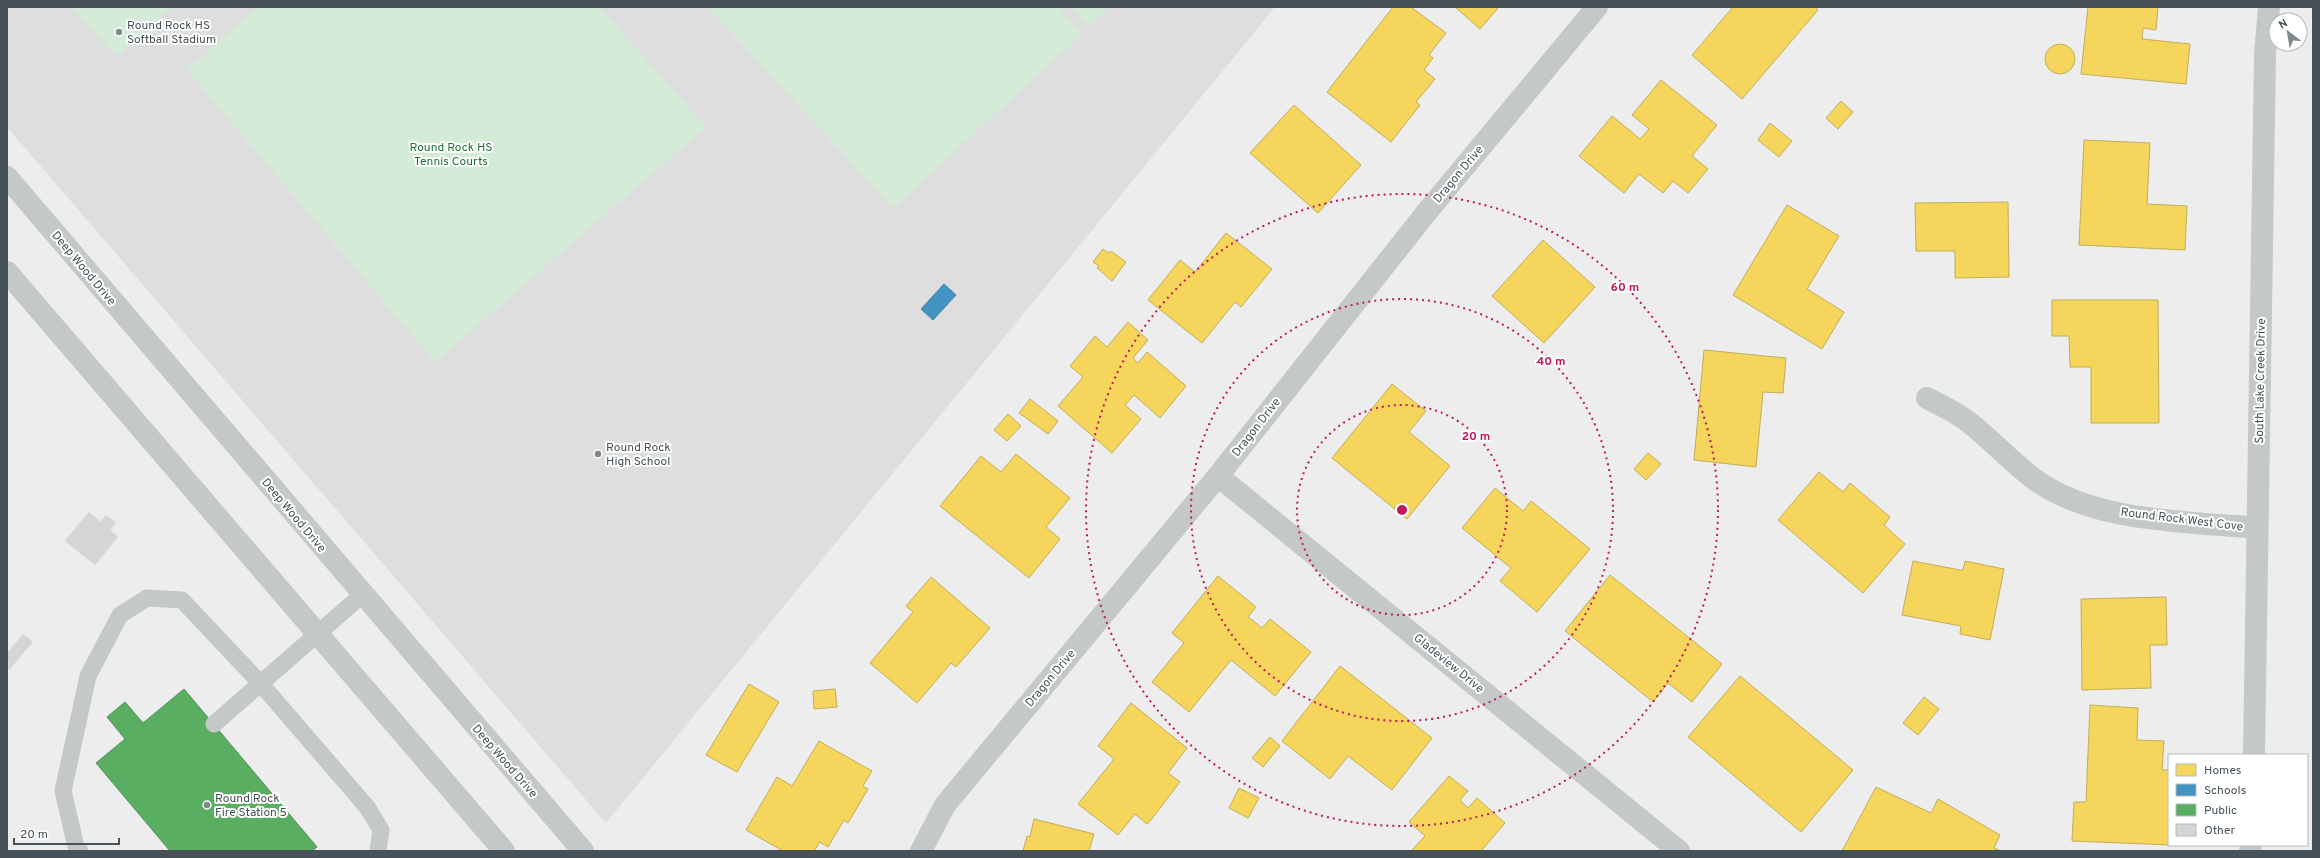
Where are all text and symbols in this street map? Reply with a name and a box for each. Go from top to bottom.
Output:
north arrow [2268,12,2308,52]
text: N [2276,16,2290,32]
place label: Round Rock HS Softball Stadium [127,18,216,48]
marker: Round Rock HS Softball Stadium [114,27,124,37]
park label: Round Rock HS Tennis Courts [409,140,493,170]
street label: Dragon Drive [1430,142,1488,207]
street label: Deep Wood Drive [47,228,119,309]
text: 60 m [1611,280,1639,296]
street label: South Lake Creek Drive [2252,318,2270,444]
text: 40 m [1536,354,1566,370]
street label: Dragon Drive [1229,395,1285,460]
text: 20 m [1462,429,1490,445]
place label: Round Rock High School [606,440,671,470]
marker: Round Rock High School [593,449,603,459]
street label: Deep Wood Drive [257,475,329,556]
centre of rings [1395,503,1409,517]
street label: Round Rock West Cove [2120,505,2244,535]
street label: Gladeview Drive [1410,630,1487,697]
street label: Dragon Drive [1022,646,1080,711]
street label: Deep Wood Drive [468,722,541,802]
legend [2168,754,2308,846]
text: Homes [2204,763,2241,779]
text: Schools [2204,783,2246,799]
place label: Round Rock Fire Station 5 [215,791,287,821]
marker: Round Rock Fire Station 5 [202,800,212,810]
text: Public [2204,803,2237,819]
scale bar [14,820,119,846]
text: Other [2204,823,2236,839]
text: 20 m [20,827,48,843]

